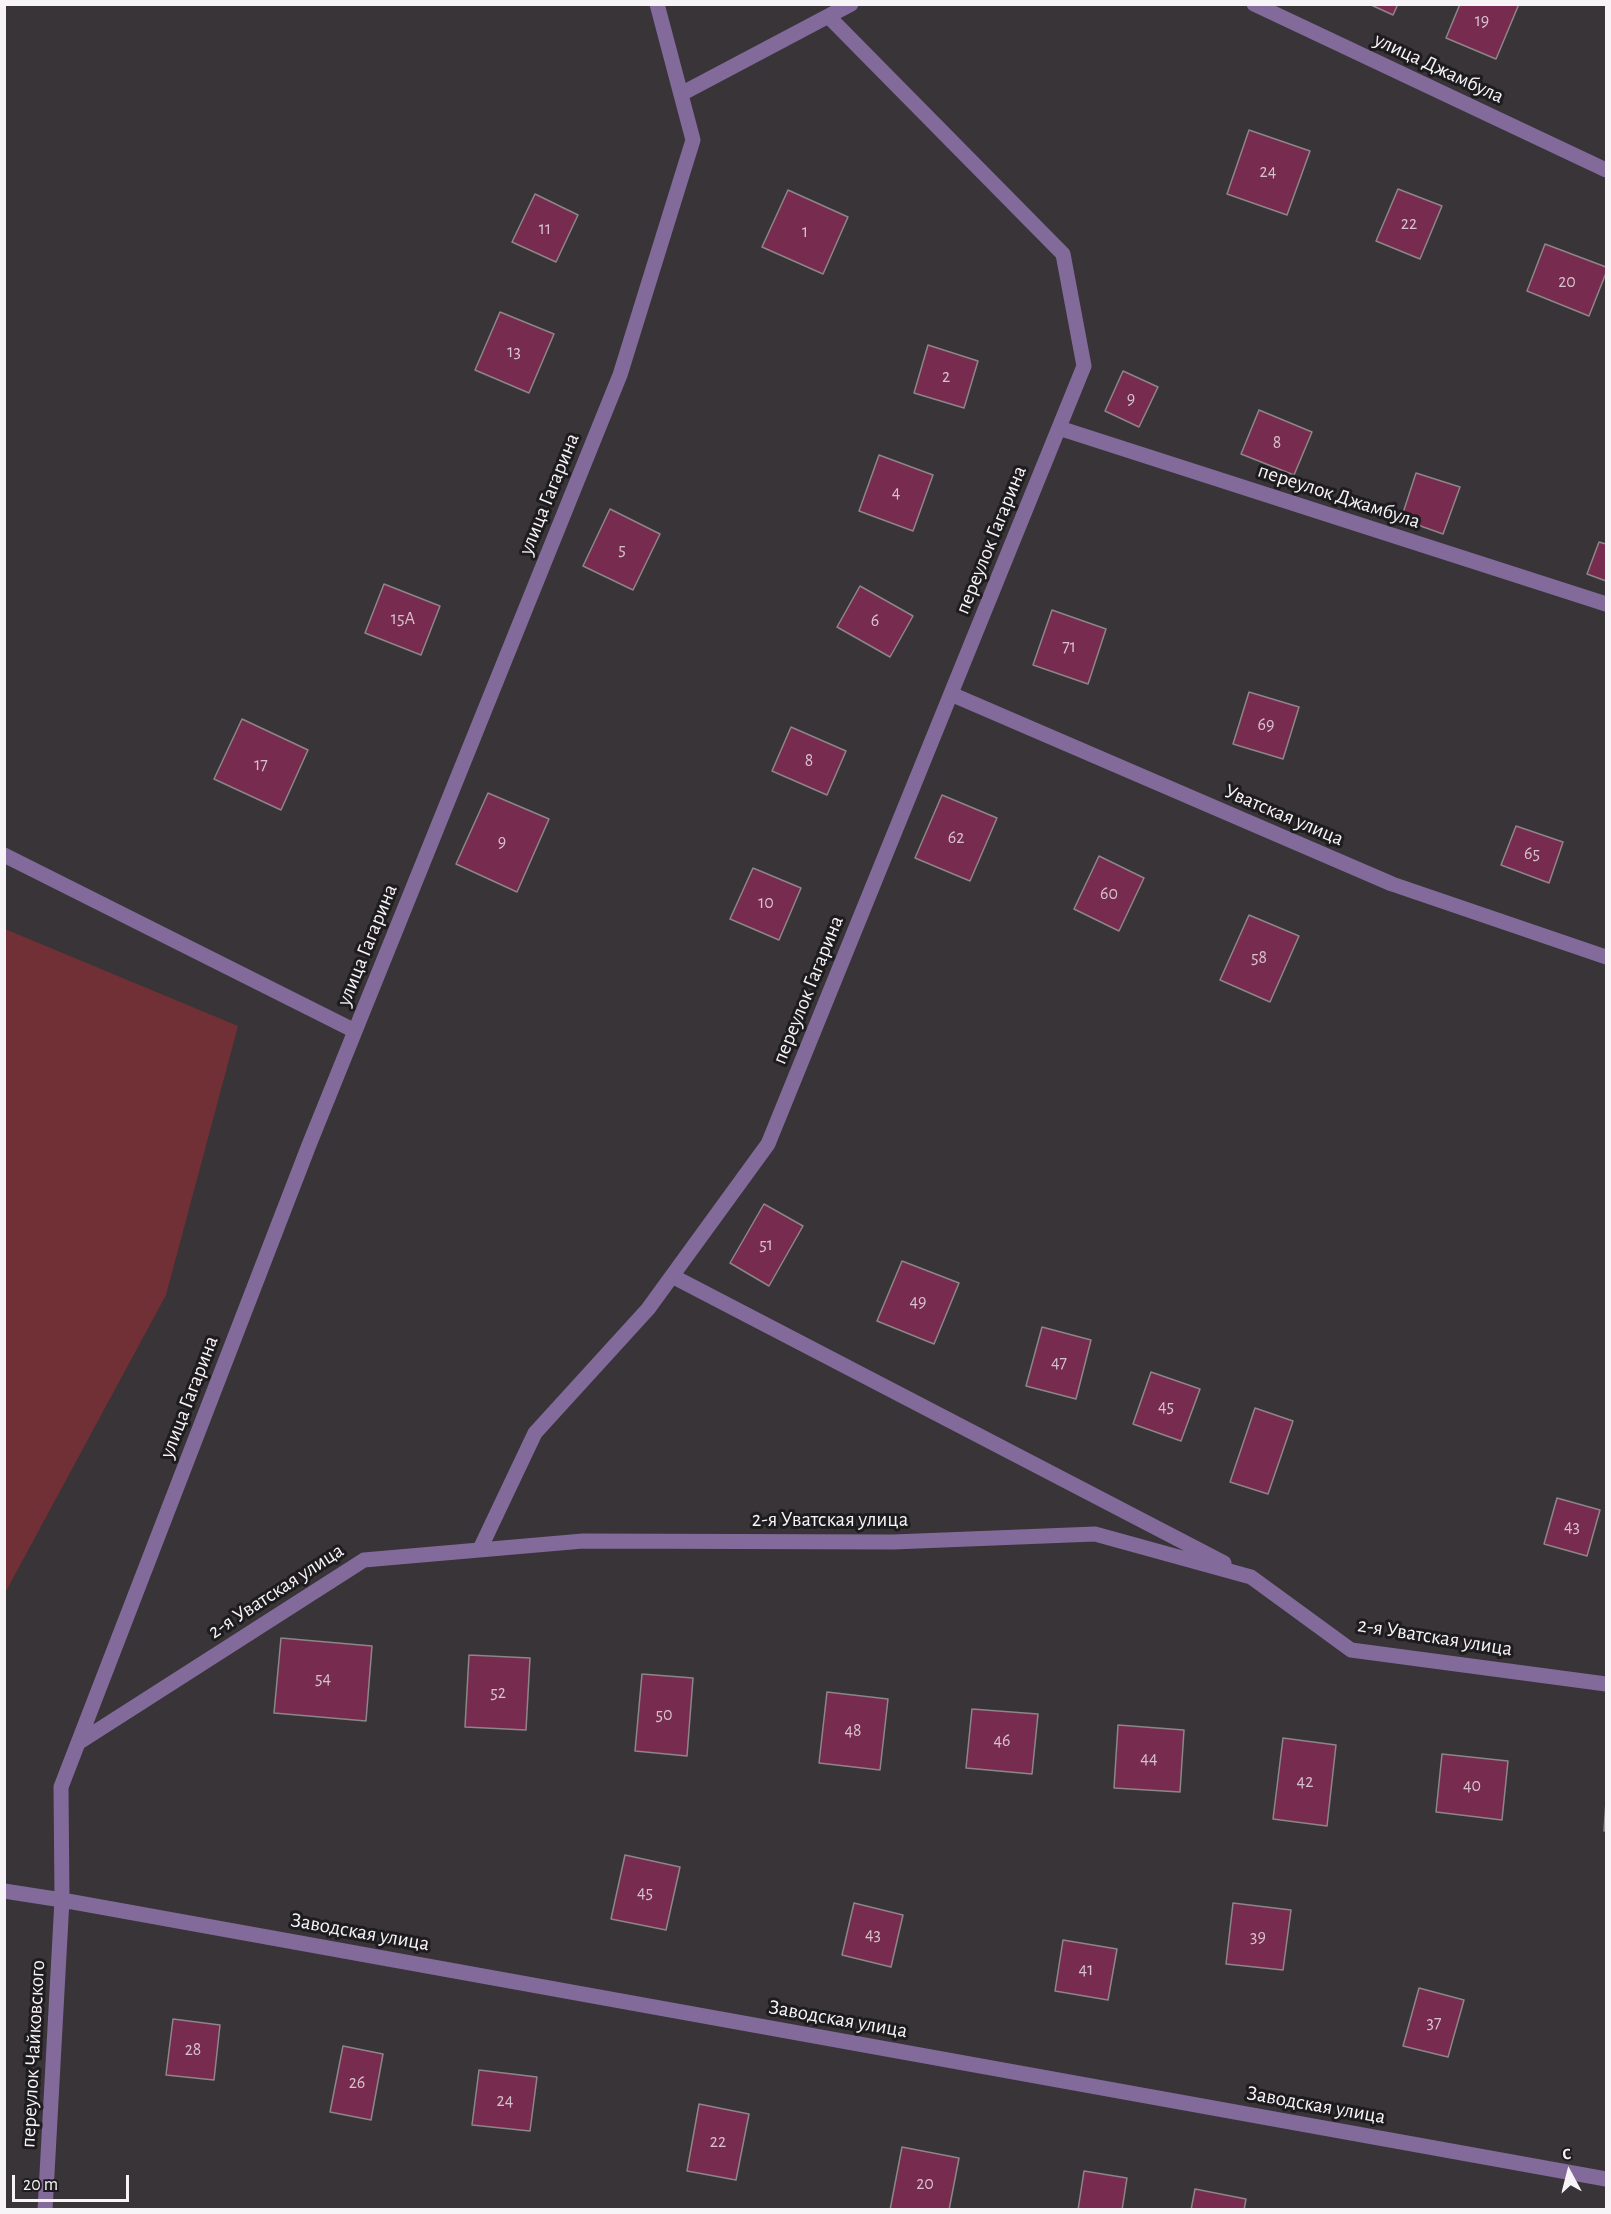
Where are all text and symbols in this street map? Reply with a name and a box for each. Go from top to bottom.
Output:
house number: 19 [1475,10,1489,32]
street label: улица Джамбула [1370,27,1508,109]
house number: 24 [1260,161,1276,183]
house number: 22 [1401,213,1417,235]
house number: 11 [539,218,551,240]
house number: 1 [802,221,808,243]
house number: 20 [1558,271,1576,293]
house number: 13 [507,341,521,363]
house number: 2 [942,366,950,388]
house number: 9 [1127,388,1135,410]
street label: улица Гагарина [513,429,585,559]
house number: 8 [1273,432,1281,454]
street label: переулок Джамбула [1255,458,1423,534]
street label: переулок Гагарина [950,462,1032,618]
house number: 4 [892,482,900,504]
house number: 5 [618,539,626,561]
house number: 15А [391,608,415,630]
house number: 6 [871,610,879,632]
house number: 71 [1062,636,1076,658]
house number: 69 [1258,714,1274,736]
house number: 8 [805,750,813,772]
house number: 17 [254,754,268,776]
street label: Уватская улица [1220,779,1348,851]
house number: 62 [948,827,964,849]
house number: 9 [498,831,506,853]
house number: 65 [1524,843,1540,865]
street label: улица Гагарина [331,880,403,1010]
house number: 60 [1100,883,1118,905]
house number: 10 [758,892,774,914]
street label: переулок Гагарина [767,912,849,1068]
house number: 58 [1251,947,1267,969]
house number: 51 [759,1234,773,1256]
house number: 49 [909,1291,927,1313]
street label: улица Гагарина [154,1332,224,1462]
house number: 47 [1051,1352,1067,1374]
house number: 45 [1158,1396,1174,1418]
street label: 2-я Уватская улица [752,1507,908,1533]
house number: 43 [1564,1516,1580,1538]
street label: 2-я Уватская улица [204,1538,348,1644]
street label: 2-я Уватская улица [1356,1612,1514,1662]
house number: 54 [315,1668,331,1690]
house number: 52 [490,1682,506,1704]
house number: 50 [655,1704,673,1726]
house number: 48 [844,1720,862,1742]
house number: 46 [993,1730,1011,1752]
house number: 44 [1140,1748,1158,1770]
house number: 42 [1297,1771,1313,1793]
house number: 40 [1463,1775,1481,1797]
house number: 45 [637,1882,653,1904]
street label: Заводская улица [289,1907,431,1957]
house number: 43 [865,1924,881,1946]
house number: 39 [1250,1926,1266,1948]
street label: переулок Чайковского [15,1959,51,2149]
house number: 41 [1079,1959,1093,1981]
street label: Заводская улица [767,1994,909,2044]
house number: 37 [1427,2012,1441,2034]
house number: 28 [185,2039,201,2061]
house number: 26 [349,2072,365,2094]
street label: Заводская улица [1245,2080,1387,2130]
house number: 24 [497,2090,513,2112]
house number: 22 [710,2131,726,2153]
north arrow [1539,2142,1599,2202]
text: С [1561,2146,1572,2163]
scale bar [15,2163,132,2201]
house number: 20 [916,2173,934,2195]
text: 20 m [23,2176,58,2194]

